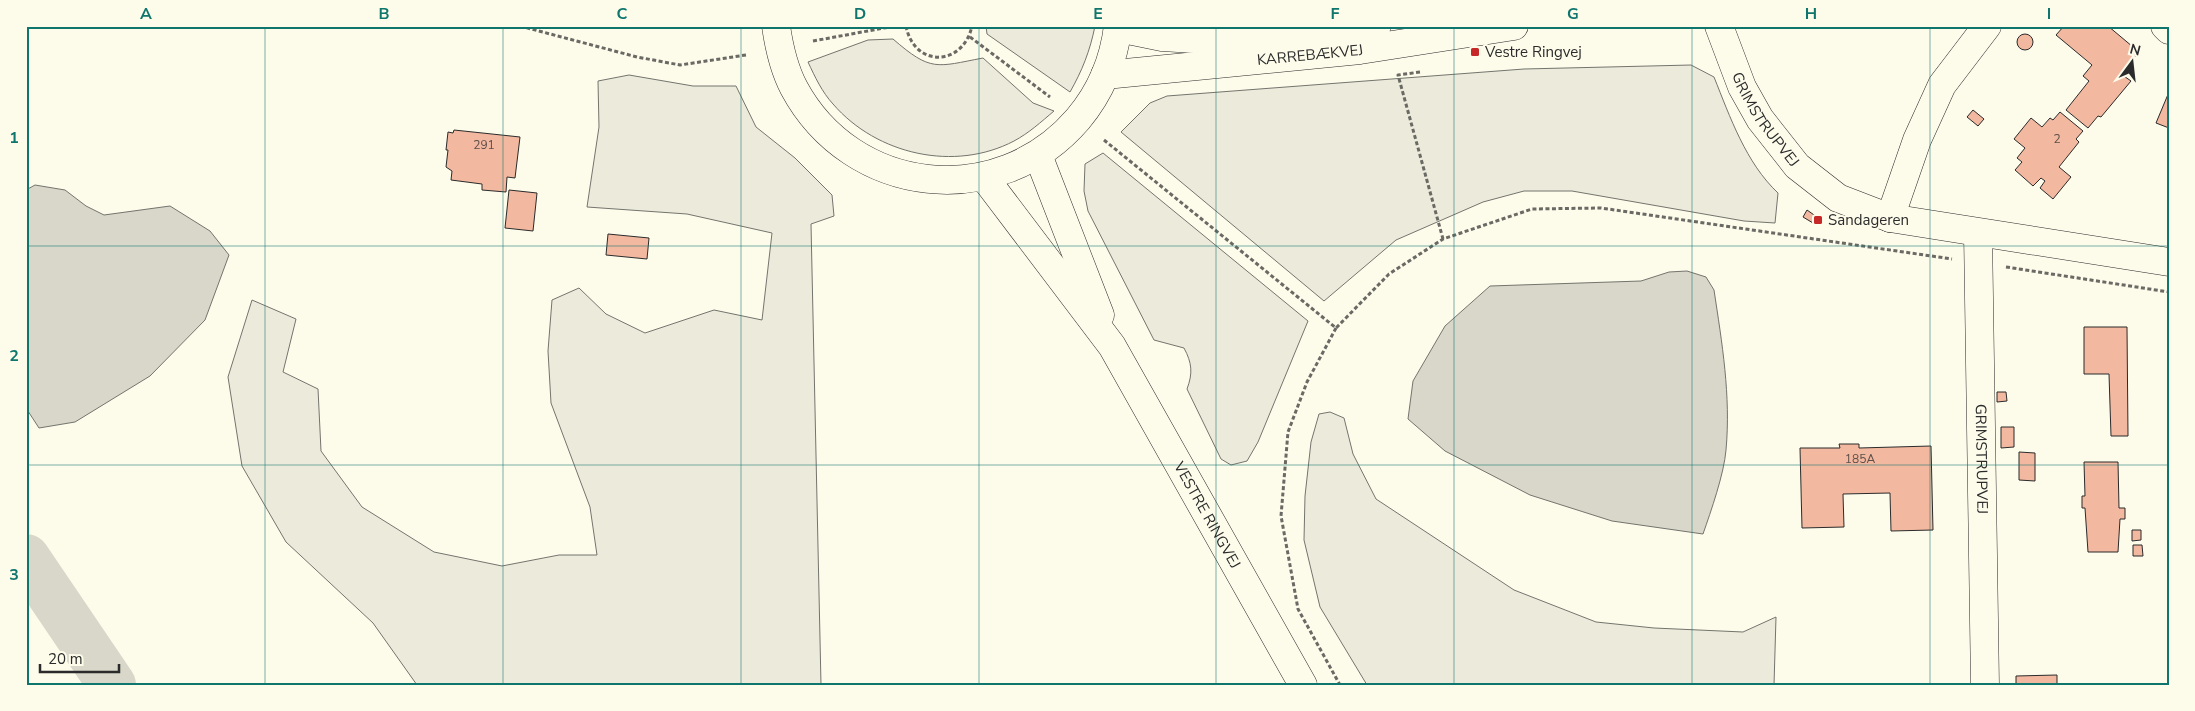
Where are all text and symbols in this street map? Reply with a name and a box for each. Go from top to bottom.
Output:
text: A [140,3,152,25]
text: B [378,3,390,25]
text: C [617,3,628,25]
text: D [854,3,866,25]
text: E [1093,3,1103,25]
text: F [1331,3,1340,25]
text: G [1567,3,1579,25]
text: H [1805,3,1817,25]
text: I [2047,3,2051,25]
north arrow [2108,38,2158,88]
text: N [2128,39,2143,60]
street label: KARREBÆKVEJ [1256,40,1365,70]
place label: Vestre Ringvej [1484,42,1582,62]
marker: Vestre Ringvej [1469,46,1481,58]
street label: GRIMSTRUPVEJ [1727,69,1804,171]
text: 1 [9,127,19,149]
house number: 2 [2053,131,2061,147]
house number: 291 [473,137,495,153]
place label: Sandageren [1828,210,1909,230]
marker: Sandageren [1812,214,1824,226]
text: 2 [9,345,19,367]
street label: GRIMSTRUPVEJ [1971,404,1992,514]
house number: 185A [1845,451,1875,467]
street label: VESTRE RINGVEJ [1169,457,1245,572]
text: 3 [9,564,19,586]
scale bar [40,641,119,673]
text: 20 m [48,649,83,669]

